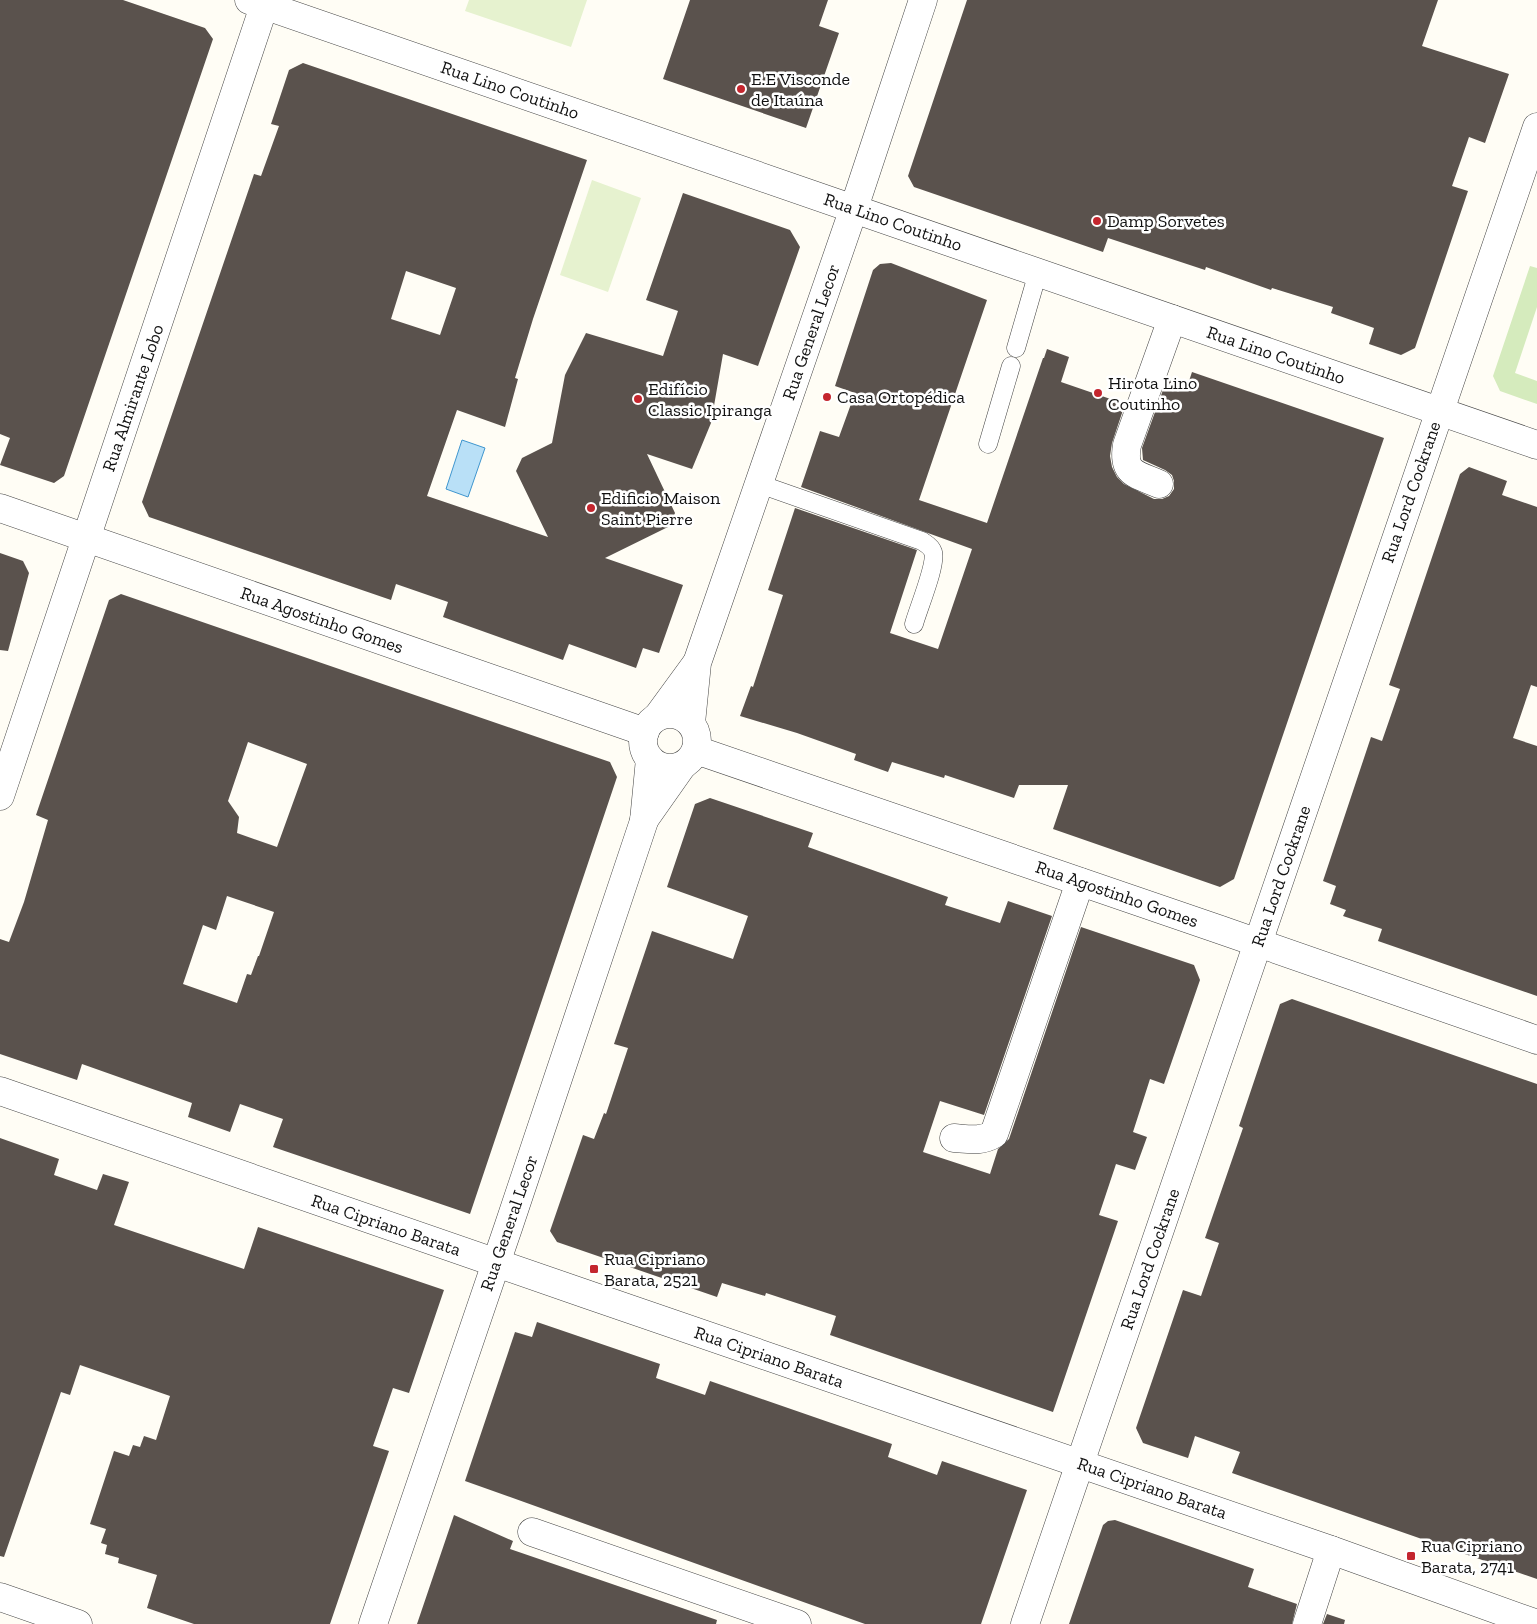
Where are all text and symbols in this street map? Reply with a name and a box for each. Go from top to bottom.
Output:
street label: Rua Lino Coutinho [438,56,582,124]
place label: E.E Visconde de Itaúna [751,68,850,111]
marker: E.E Visconde de Itaúna [735,83,747,95]
street label: Rua Lino Coutinho [821,188,965,256]
place label: Damp Sorvetes [1107,210,1225,232]
marker: Damp Sorvetes [1091,215,1103,227]
street label: Rua General Lecor [777,261,845,403]
street label: Rua Lino Coutinho [1204,321,1348,389]
street label: Rua Almirante Lobo [98,322,168,474]
place label: Hirota Lino Coutinho [1108,372,1197,415]
place label: Edifício Classic Ipiranga [648,378,772,421]
place label: Casa Ortopédica [837,386,965,408]
marker: Hirota Lino Coutinho [1092,387,1104,399]
marker: Casa Ortopédica [821,391,833,403]
marker: Edifício Classic Ipiranga [632,393,644,405]
street label: Rua Lord Cockrane [1376,418,1446,566]
place label: Edificio Maison Saint Pierre [601,487,721,530]
marker: Edificio Maison Saint Pierre [585,502,597,514]
street label: Rua Agostinho Gomes [238,582,406,658]
street label: Rua Lord Cockrane [1246,802,1316,950]
street label: Rua Agostinho Gomes [1033,856,1201,932]
street label: Rua General Lecor [475,1152,543,1294]
street label: Rua Lord Cockrane [1115,1185,1185,1333]
street label: Rua Cipriano Barata [308,1189,464,1261]
place label: Rua Cipriano Barata, 2521 [604,1248,705,1291]
marker: Rua Cipriano Barata, 2521 [588,1263,600,1275]
street label: Rua Cipriano Barata [691,1321,847,1393]
street label: Rua Cipriano Barata [1074,1452,1230,1524]
place label: Rua Cipriano Barata, 2741 [1421,1535,1522,1578]
marker: Rua Cipriano Barata, 2741 [1405,1550,1417,1562]

